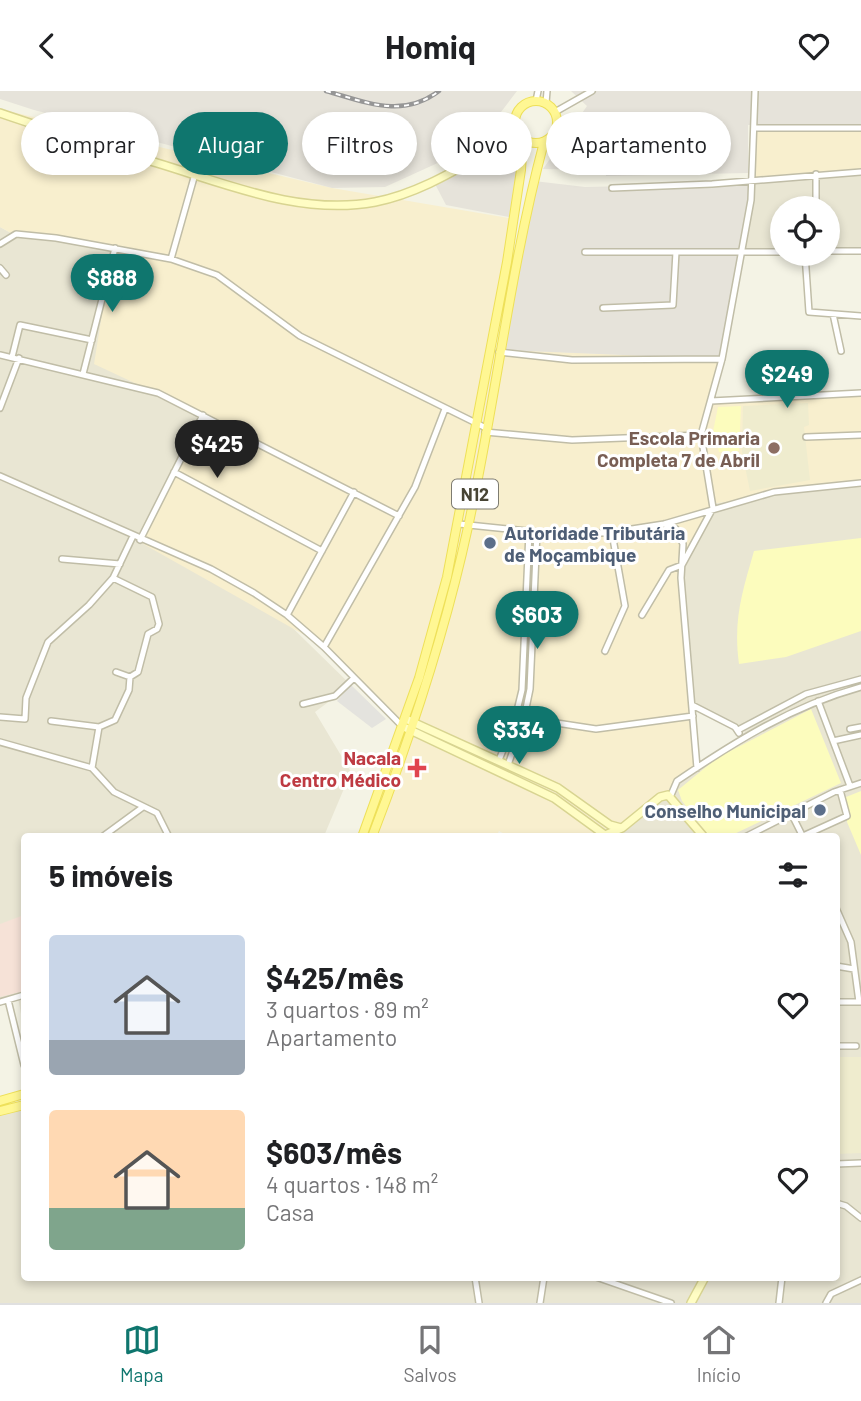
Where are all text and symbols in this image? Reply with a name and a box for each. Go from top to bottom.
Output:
icon: back [28,27,66,65]
text: Homiq [385,27,476,65]
icon: heart [795,27,833,65]
chip: Comprar [21,112,159,175]
chip: Alugar [173,112,288,175]
chip: Filtros [302,112,417,175]
chip: Novo [431,112,532,175]
chip: Apartamento [546,112,731,175]
map controls [770,196,840,266]
button: locate [770,196,840,266]
pin: $888 [71,255,153,314]
text: $888 [87,263,137,291]
pin: $249 [746,351,828,410]
text: $249 [761,359,813,387]
pin: $425 [176,421,258,480]
place label: Escola Primaria Completa 7 de Abril [597,426,760,471]
text: $425 [191,429,243,457]
marker: Escola Primaria Completa 7 de Abril [766,440,782,456]
road number: N12 [452,479,498,509]
place label: Autoridade Tributária de Moçambique [504,521,685,566]
marker: Autoridade Tributária de Moçambique [482,535,498,551]
pin: $603 [496,591,578,651]
text: $603 [511,600,563,628]
pin: $334 [478,707,560,766]
text: $334 [493,715,545,743]
place label: Nacala Centro Médico [280,746,401,791]
marker: Nacala Centro Médico [407,758,427,778]
place label: Conselho Municipal [644,799,806,822]
marker: Conselho Municipal [812,802,828,818]
icon: filters [774,856,812,894]
text: 5 imóveis [49,857,173,893]
text: $425/mês [266,959,404,995]
icon: home [105,963,189,1047]
icon: heart [774,986,812,1024]
text: 3 quartos · 89 m² [266,995,429,1023]
text: Apartamento [266,1023,397,1051]
text: $603/mês [266,1134,402,1170]
icon: home [105,1138,189,1222]
icon: heart [774,1161,812,1199]
text: 4 quartos · 148 m² [266,1170,438,1198]
text: Casa [266,1198,314,1226]
tab: Mapa [120,1321,163,1386]
tab: Salvos [403,1321,457,1386]
tab: Início [697,1321,741,1386]

